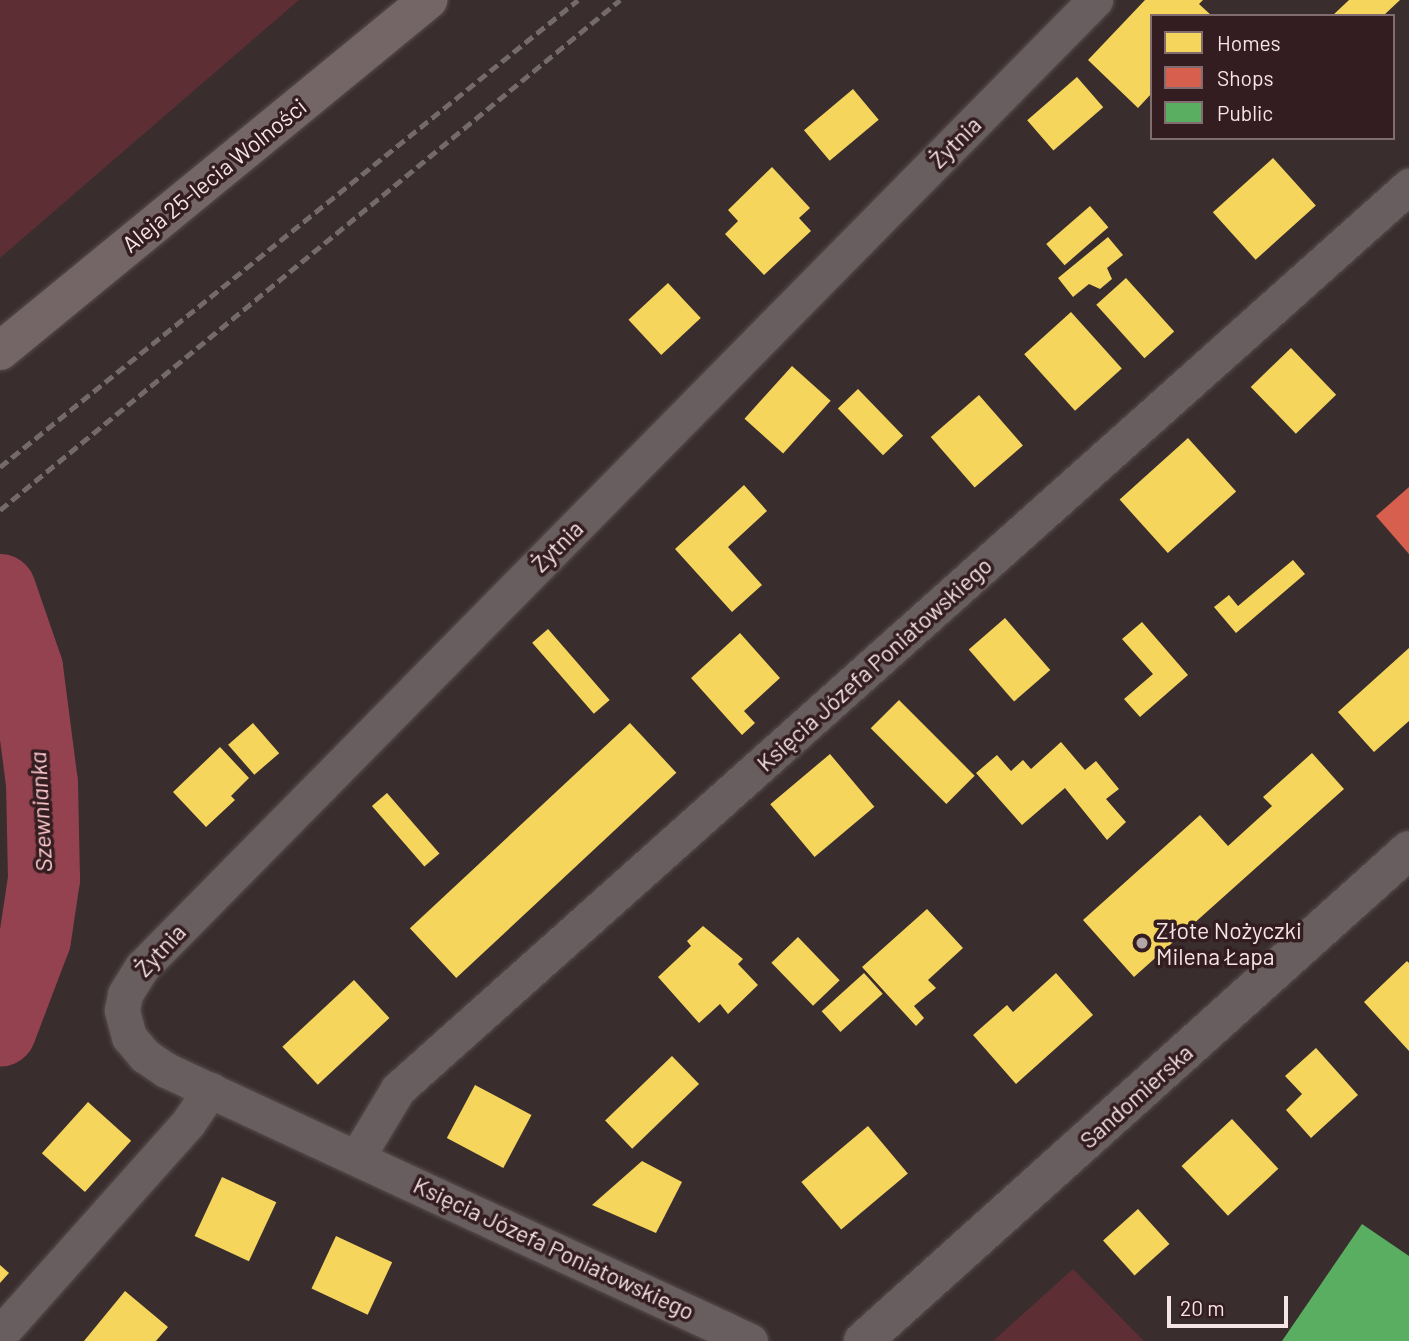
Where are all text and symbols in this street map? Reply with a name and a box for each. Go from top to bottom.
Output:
legend [1150,14,1395,140]
text: Homes [1217,30,1281,55]
text: Shops [1217,65,1274,90]
street label: Aleja 25-lecia Wolności [116,92,312,258]
text: Public [1217,100,1273,125]
street label: Żytnia [923,110,987,174]
street label: Żytnia [525,514,589,578]
street label: Księcia Józefa Poniatowskiego [751,551,997,777]
water label: Szewnianka [22,751,58,873]
place label: Złote Nożyczki Milena Łapa [1156,916,1302,970]
street label: Żytnia [129,918,191,982]
marker: Złote Nożyczki Milena Łapa [1134,935,1150,951]
street label: Sandomierska [1074,1038,1198,1154]
street label: Księcia Józefa Poniatowskiego [409,1171,699,1325]
scale bar [1171,1282,1292,1326]
text: 20 m [1180,1295,1225,1320]

